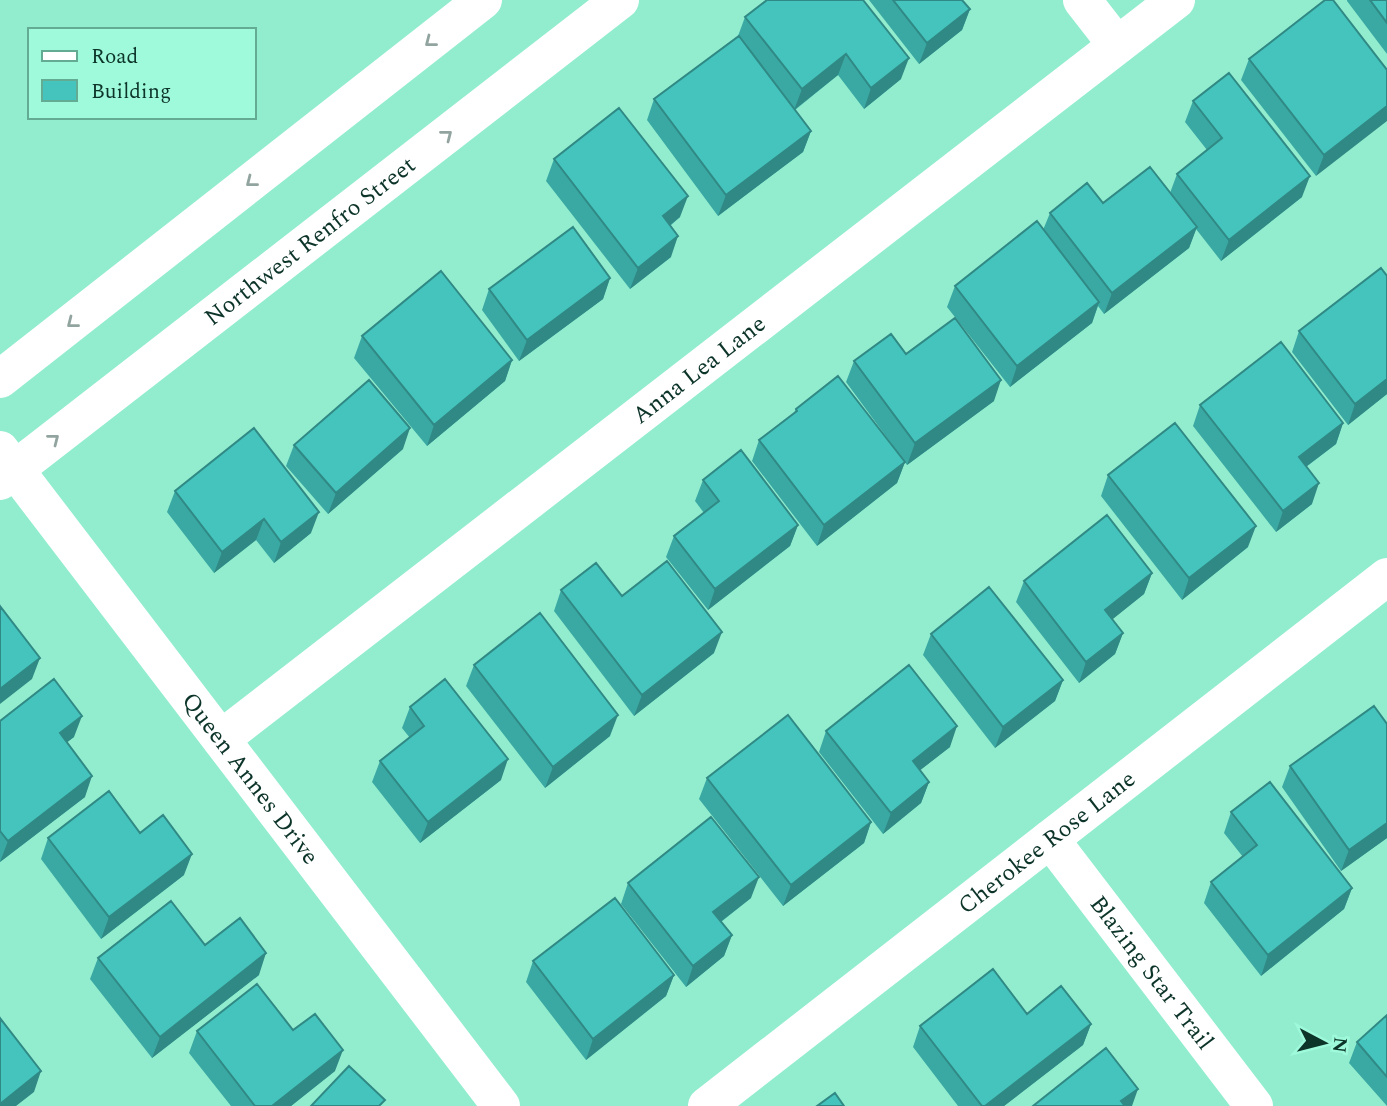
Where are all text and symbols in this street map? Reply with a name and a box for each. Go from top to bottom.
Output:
legend [28,28,256,119]
one-way arrow [425,34,437,47]
text: Road [91,41,138,73]
text: Building [91,76,171,108]
one-way arrow [439,130,452,143]
street label: Northwest Renfro Street [197,148,424,335]
one-way arrow [246,174,258,187]
street label: Anna Lea Lane [625,307,774,434]
one-way arrow [67,314,79,327]
one-way arrow [46,434,59,447]
street label: Queen Annes Drive [172,685,328,873]
street label: Cherokee Rose Lane [950,762,1144,924]
street label: Blazing Star Trail [1080,888,1222,1058]
north arrow [1289,1008,1359,1078]
text: N [1324,1035,1355,1054]

